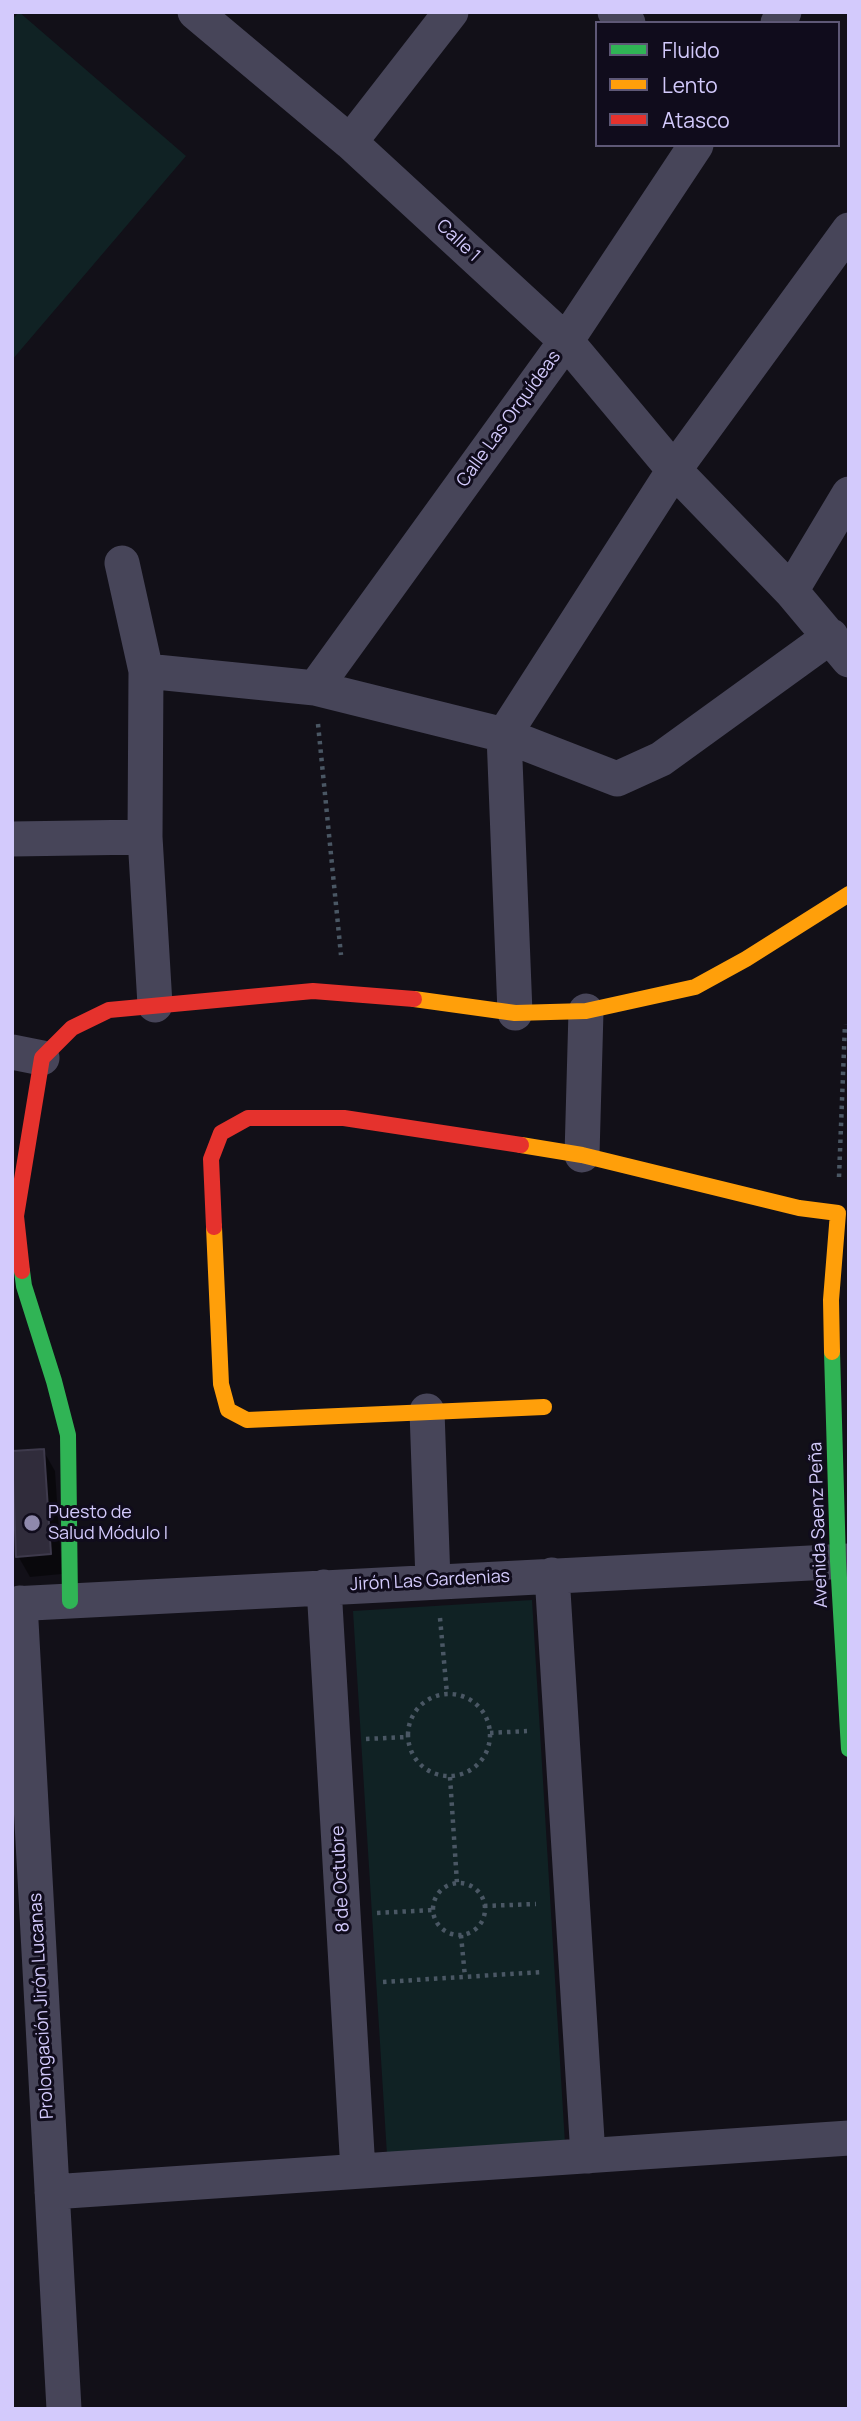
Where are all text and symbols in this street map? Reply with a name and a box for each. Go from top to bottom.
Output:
legend [595,21,840,147]
text: Fluido [662,36,720,64]
text: Lento [662,71,718,99]
text: Atasco [662,106,730,134]
street label: Calle 1 [431,215,485,267]
street label: Calle Las Orquídeas [452,347,566,491]
street label: Avenida Saenz Peña [805,1442,833,1608]
place label: Puesto de Salud Módulo I [48,1502,168,1544]
marker: Puesto de Salud Módulo I [22,1513,42,1533]
street label: Jirón Las Gardenias [349,1566,511,1596]
street label: 8 de Octubre [327,1825,355,1933]
street label: Prolongación Jirón Lucanas [25,1892,59,2120]

